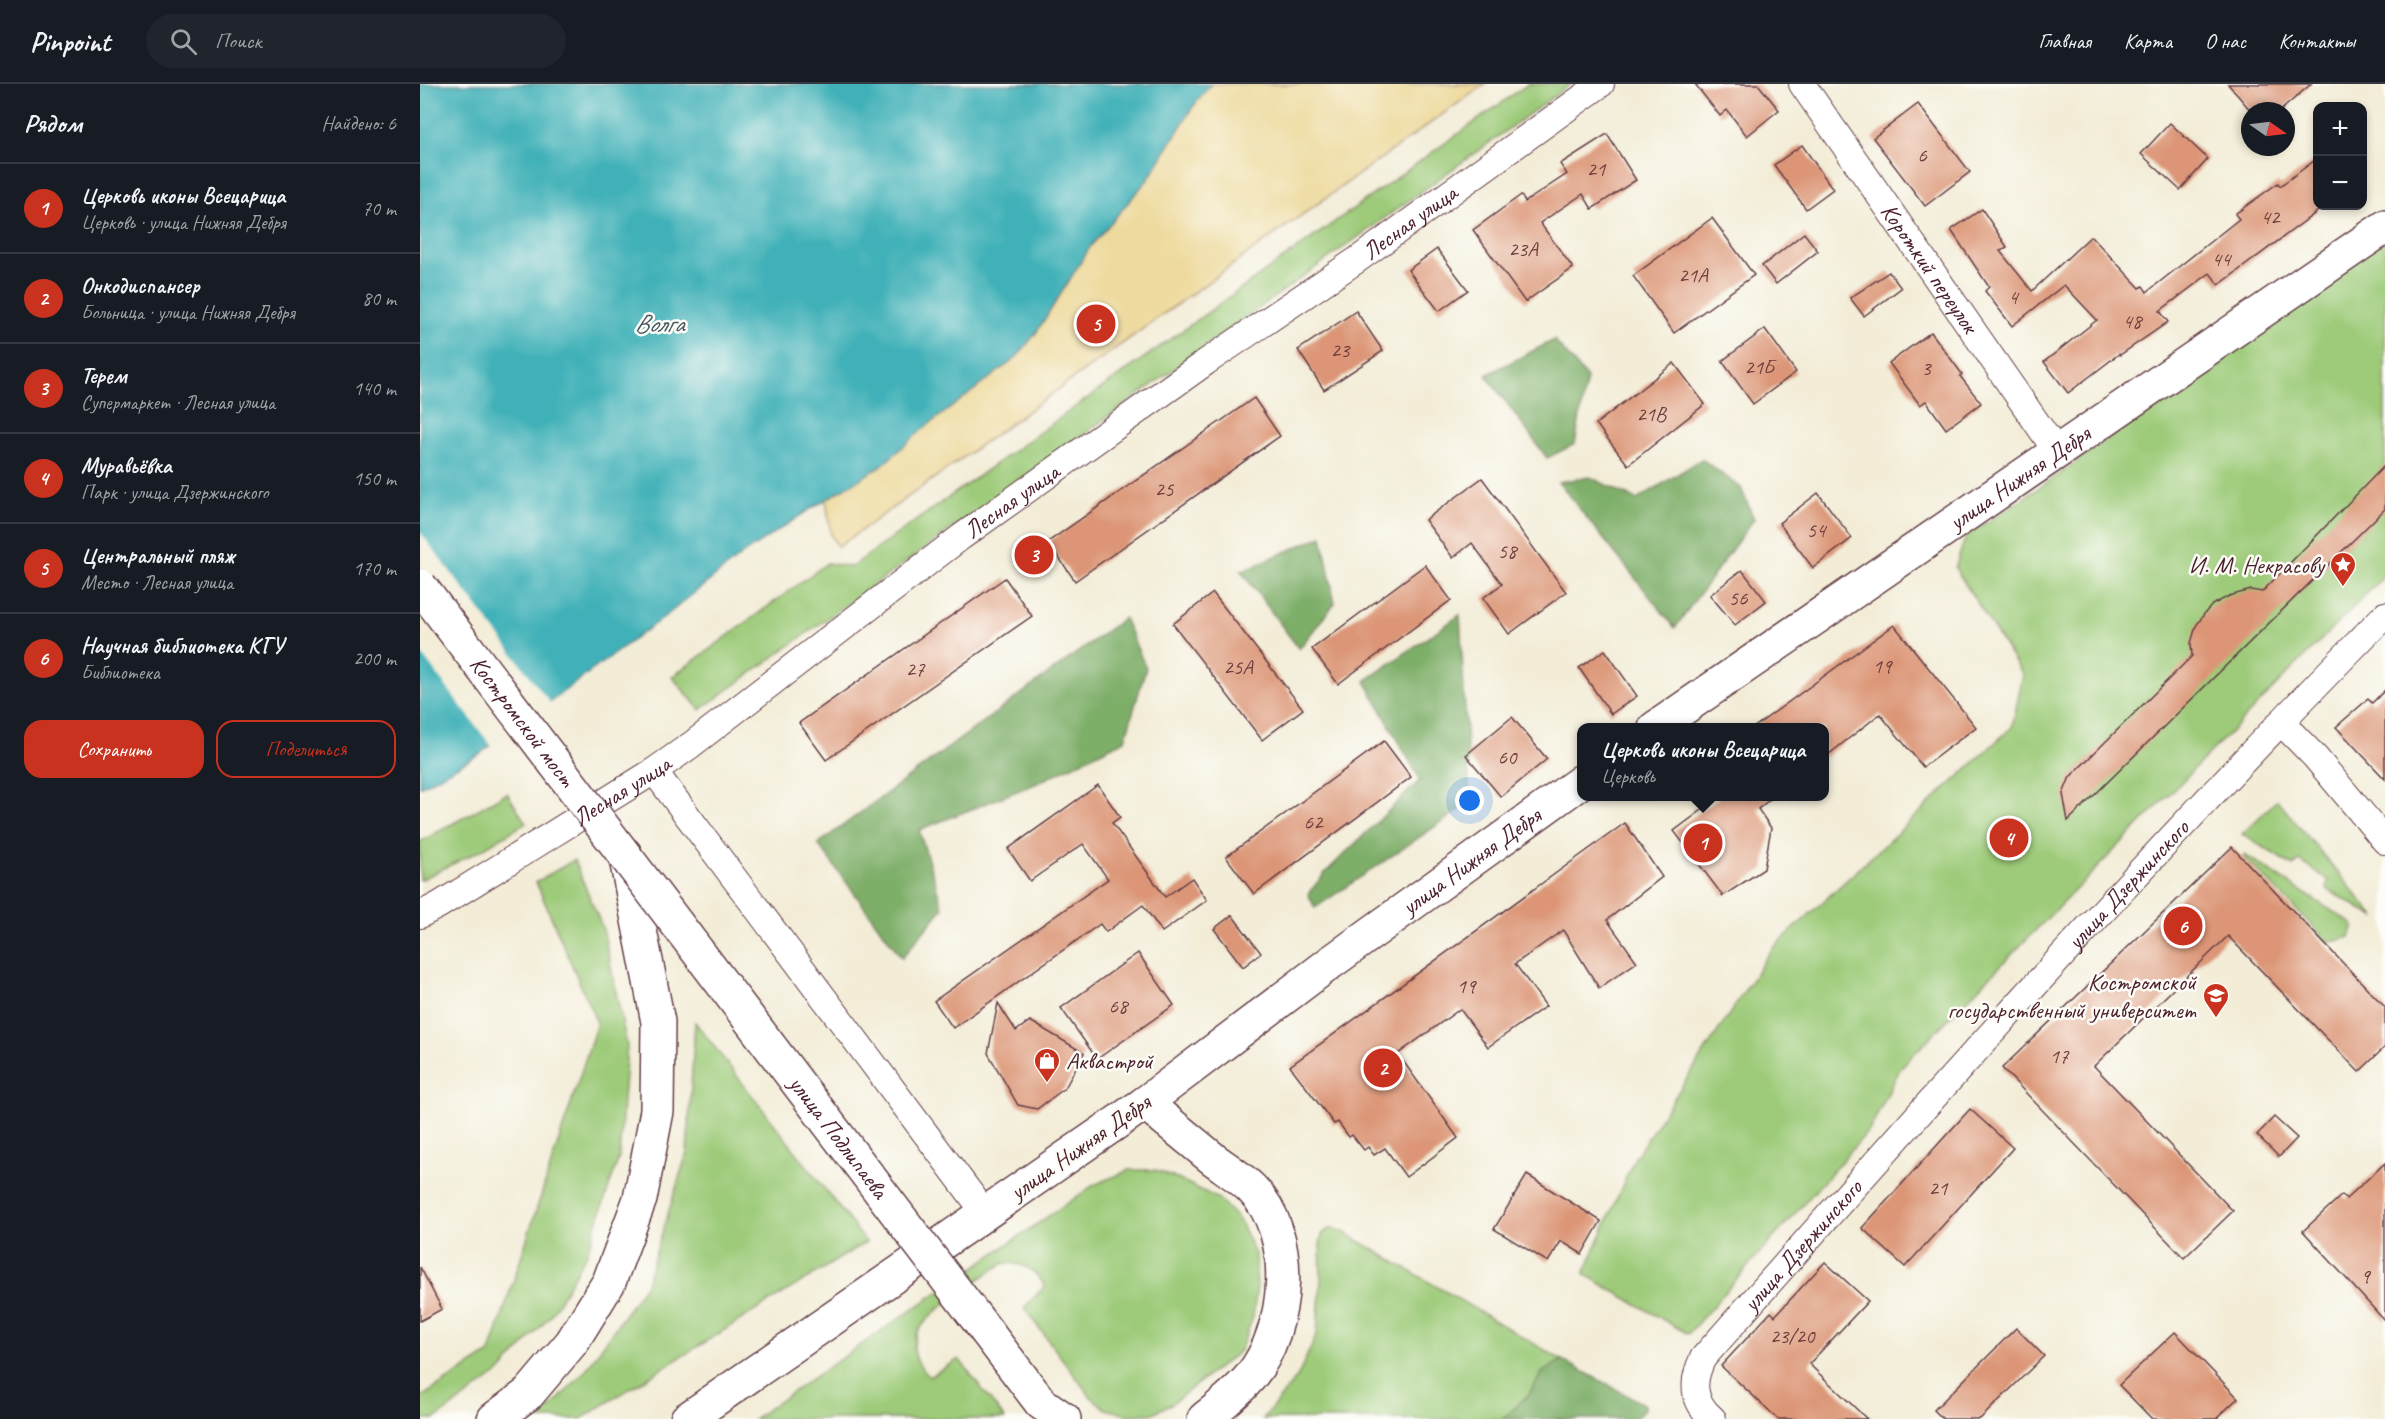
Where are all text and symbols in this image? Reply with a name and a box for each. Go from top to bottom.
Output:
search box [146,14,566,68]
text: Pinpoint [30,24,110,59]
icon: search [167,25,200,58]
text: Поиск [215,27,262,55]
text: Главная [2038,28,2091,54]
text: Карта [2124,28,2172,54]
text: О нас [2205,28,2246,54]
text: Контакты [2279,28,2355,54]
north arrow [2241,102,2295,156]
map controls [2313,102,2367,210]
button: + [2313,102,2367,156]
text: Рядом [24,107,82,140]
text: Найдено: 6 [321,111,396,136]
house number: 6 [1917,142,1927,168]
house number: 21 [1587,156,1607,182]
button: − [2313,156,2367,210]
street label: Лесная улица [1356,177,1465,266]
text: Церковь иконы Всецарица [81,182,285,210]
text: 1 [39,196,48,221]
text: 70 m [362,196,396,221]
street label: Короткий переулок [1874,197,1986,341]
house number: 42 [2261,204,2281,230]
text: Церковь · улица Нижняя Дебря [81,210,286,235]
house number: 23А [1508,236,1539,262]
house number: 44 [2212,246,2233,272]
house number: 21А [1678,262,1709,288]
text: Онкодиспансер [81,272,200,300]
house number: 4 [2008,284,2020,310]
text: 2 [39,286,48,311]
text: 80 m [362,286,396,311]
text: Больница · улица Нижняя Дебря [81,300,295,325]
pin: 5 [1076,302,1116,346]
water label: Волга [634,307,686,340]
house number: 48 [2123,308,2144,334]
house number: 23 [1331,337,1351,363]
house number: 21Б [1744,354,1777,380]
house number: 3 [1921,355,1932,381]
text: Терем [81,362,127,390]
text: 3 [39,376,48,401]
text: 140 m [353,376,396,401]
text: Супермаркет · Лесная улица [81,390,275,415]
house number: 21В [1636,401,1668,427]
street label: улица Нижняя Дебря [1941,418,2097,538]
text: Муравьёвка [81,452,172,480]
street label: Лесная улица [958,456,1067,545]
text: 4 [39,466,48,491]
text: 150 m [353,466,396,491]
house number: 25 [1155,476,1175,502]
text: Парк · улица Дзержинского [81,480,269,505]
house number: 54 [1807,517,1828,543]
pin: 3 [1014,532,1054,578]
house number: 58 [1498,538,1519,564]
text: Центральный пляж [81,542,234,570]
place label: И. М. Некрасову [2189,550,2326,580]
place icon: И. М. Некрасову [2328,550,2358,588]
text: 5 [39,556,48,581]
text: 170 m [353,556,396,581]
text: Место · Лесная улица [81,570,233,595]
house number: 56 [1729,585,1748,611]
text: Научная библиотека КГУ [81,632,284,660]
text: 6 [39,646,48,671]
text: 200 m [353,646,396,671]
street label: Костромской мост [463,650,583,793]
house number: 19 [1873,653,1893,679]
house number: 25А [1223,654,1254,680]
house number: 27 [906,656,926,682]
text: Библиотека [81,660,160,685]
button: Сохранить [24,720,204,778]
button: Поделиться [216,720,396,778]
popup [1577,723,1829,801]
text: Церковь иконы Всецарица [1601,736,1805,764]
house number: 60 [1498,744,1518,770]
street label: Лесная улица [567,748,678,833]
text: Церковь [1601,764,1655,789]
your location [1455,786,1484,815]
street label: улица Нижняя Дебря [1394,800,1548,923]
house number: 62 [1304,809,1324,835]
street label: улица Дзержинского [2059,812,2196,957]
pin: 4 [1990,816,2028,861]
pin: 1 [1684,820,1722,866]
pin: 6 [2164,904,2202,948]
place label: Костромской государственный университет [1948,967,2198,1025]
house number: 19 [1457,973,1477,999]
school or university icon: Костромской государственный университет [2201,981,2231,1019]
house number: 68 [1109,993,1130,1019]
house number: 17 [2050,1043,2070,1069]
shop icon: Аквастрой [1032,1046,1062,1084]
place label: Аквастрой [1066,1046,1155,1076]
pin: 2 [1364,1046,1402,1090]
street label: улица Подлипаева [781,1068,896,1205]
street label: улица Нижняя Дебря [1002,1087,1157,1208]
street label: улица Дзержинского [1735,1172,1870,1319]
house number: 21 [1929,1175,1949,1201]
house number: 9 [2360,1263,2371,1289]
house number: 23/20 [1770,1323,1816,1349]

